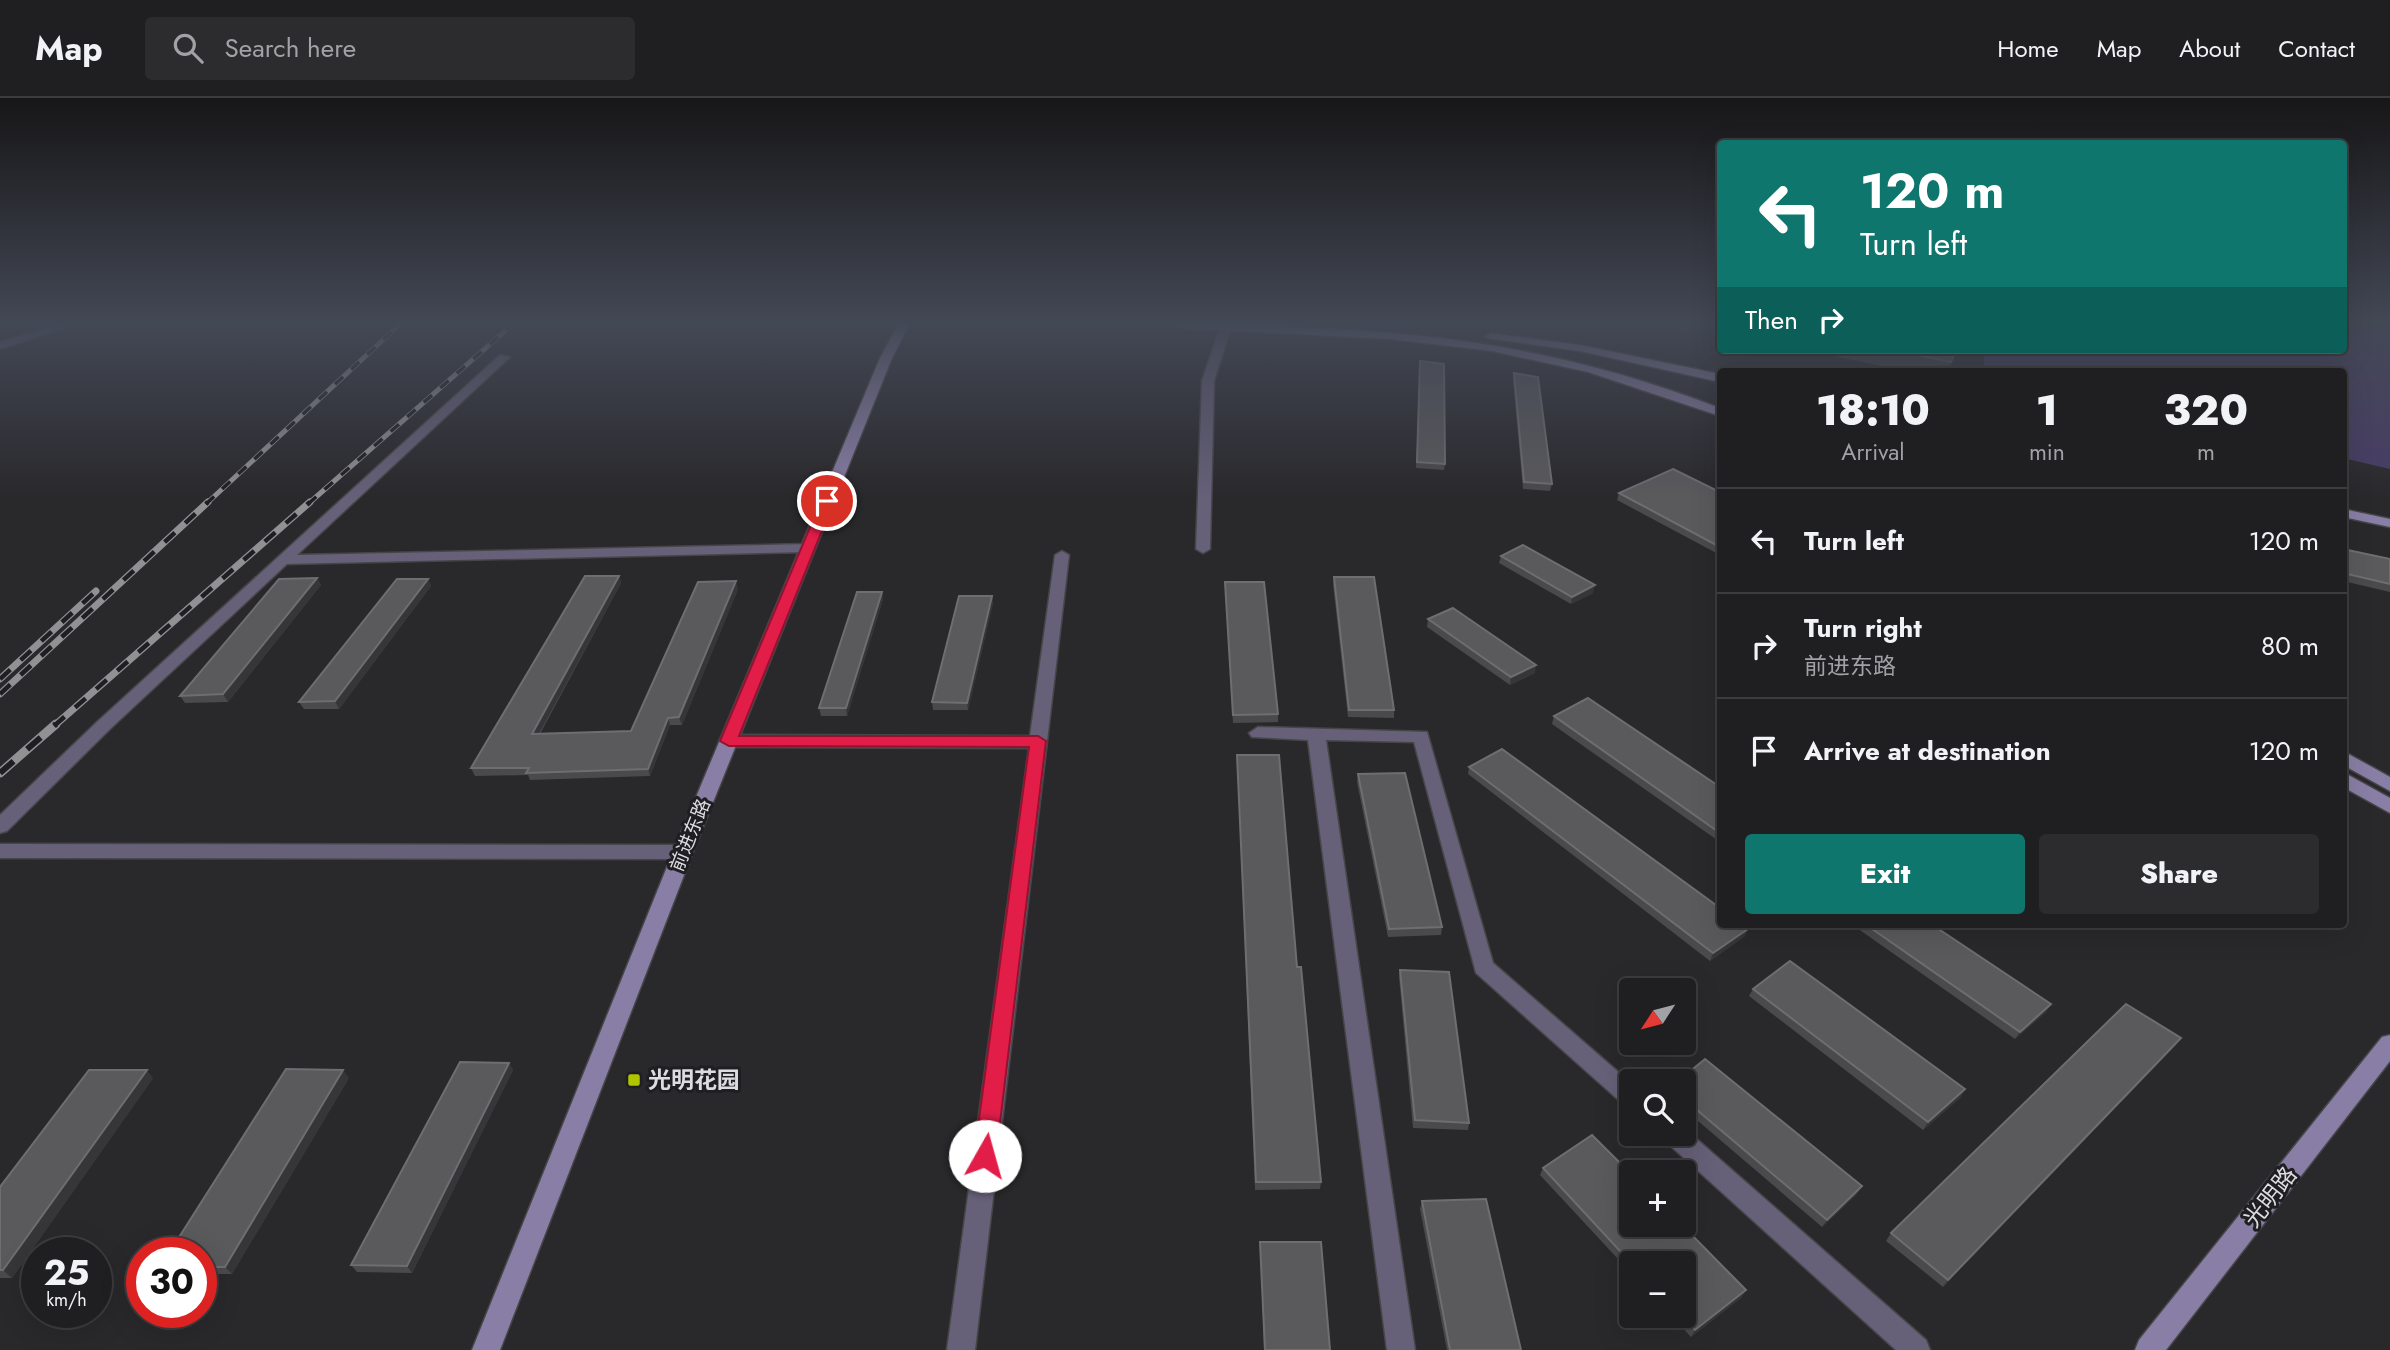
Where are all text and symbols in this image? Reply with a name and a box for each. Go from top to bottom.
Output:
search box [145,17,635,80]
text: Map [35,25,103,72]
icon: search [169,29,207,67]
text: Search here [225,29,356,67]
text: Home [1997,31,2059,66]
text: Map [2097,31,2141,66]
text: About [2179,31,2240,66]
text: Contact [2278,31,2355,66]
text: 120 m [1860,156,2004,226]
icon: left [1745,168,1836,259]
text: Turn left [1860,221,1967,267]
text: Then [1745,301,1798,339]
icon: right [1812,301,1850,339]
text: 18:10 [1816,380,1930,441]
text: 1 [2036,380,2058,441]
text: 320 [2164,380,2248,441]
text: Arrival [1841,435,1905,469]
text: min [2029,435,2065,469]
text: m [2197,435,2215,469]
pin [797,471,857,531]
icon: arrive [808,482,846,520]
icon: left [1745,522,1783,560]
text: Turn left [1804,522,1904,560]
text: 120 m [2249,522,2319,560]
text: Turn right [1804,609,1922,647]
icon: right [1745,627,1783,665]
text: 80 m [2261,627,2319,665]
text: 前进东路 [1804,649,1896,683]
icon: arrive [1745,732,1783,770]
text: Arrive at destination [1804,732,2051,770]
text: 120 m [2249,732,2319,770]
street label: 前进东路 [663,795,717,875]
button: Exit [1745,834,2025,914]
button: Share [2039,834,2319,914]
north arrow [1619,978,1696,1055]
map controls [1619,978,1696,1328]
place label: 光明花园 [648,1063,740,1097]
button: search [1619,1069,1696,1146]
marker: 光明花园 [626,1072,642,1088]
position arrow [948,1119,1022,1193]
street label: 光明路 [2235,1159,2305,1235]
button: + [1619,1160,1696,1237]
speed limit sign: 30 [126,1237,217,1328]
text: 25 [44,1248,89,1298]
button: − [1619,1251,1696,1328]
text: km/h [46,1287,87,1313]

